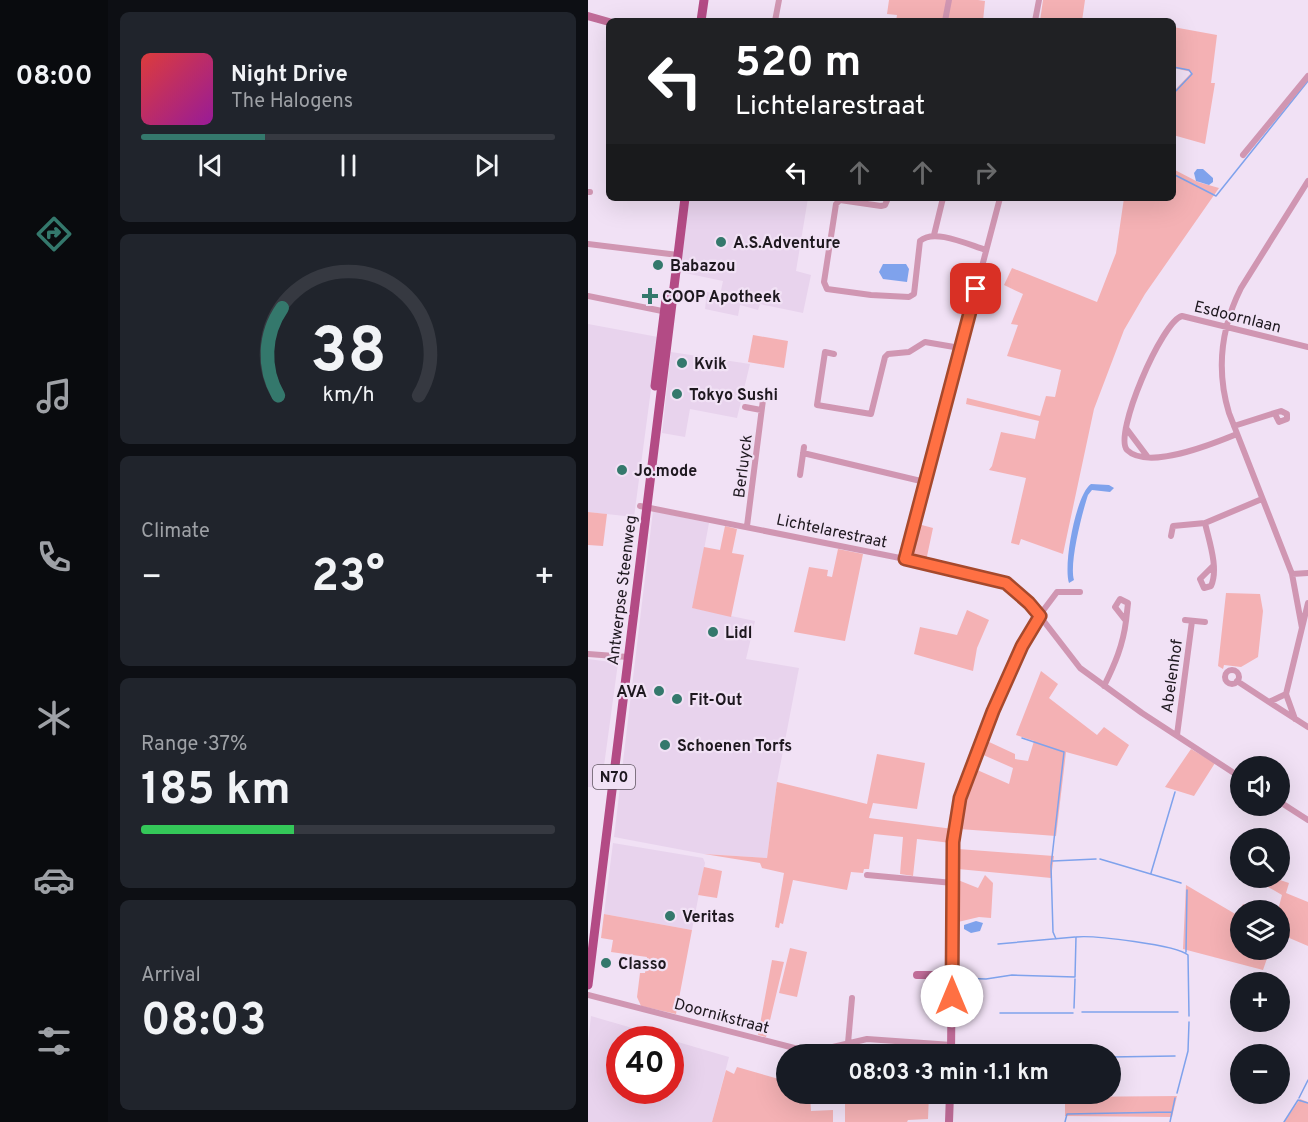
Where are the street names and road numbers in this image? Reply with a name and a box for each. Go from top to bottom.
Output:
street label: Esdoornlaan [1192,297,1283,338]
street label: Berluyck [730,433,758,499]
street label: Lichtelarestraat [774,510,889,553]
street label: Antwerpse Steenweg [604,514,642,666]
street label: Abelenhof [1158,638,1188,714]
road number: N70 [593,765,635,789]
street label: Doornikstraat [672,995,771,1039]

